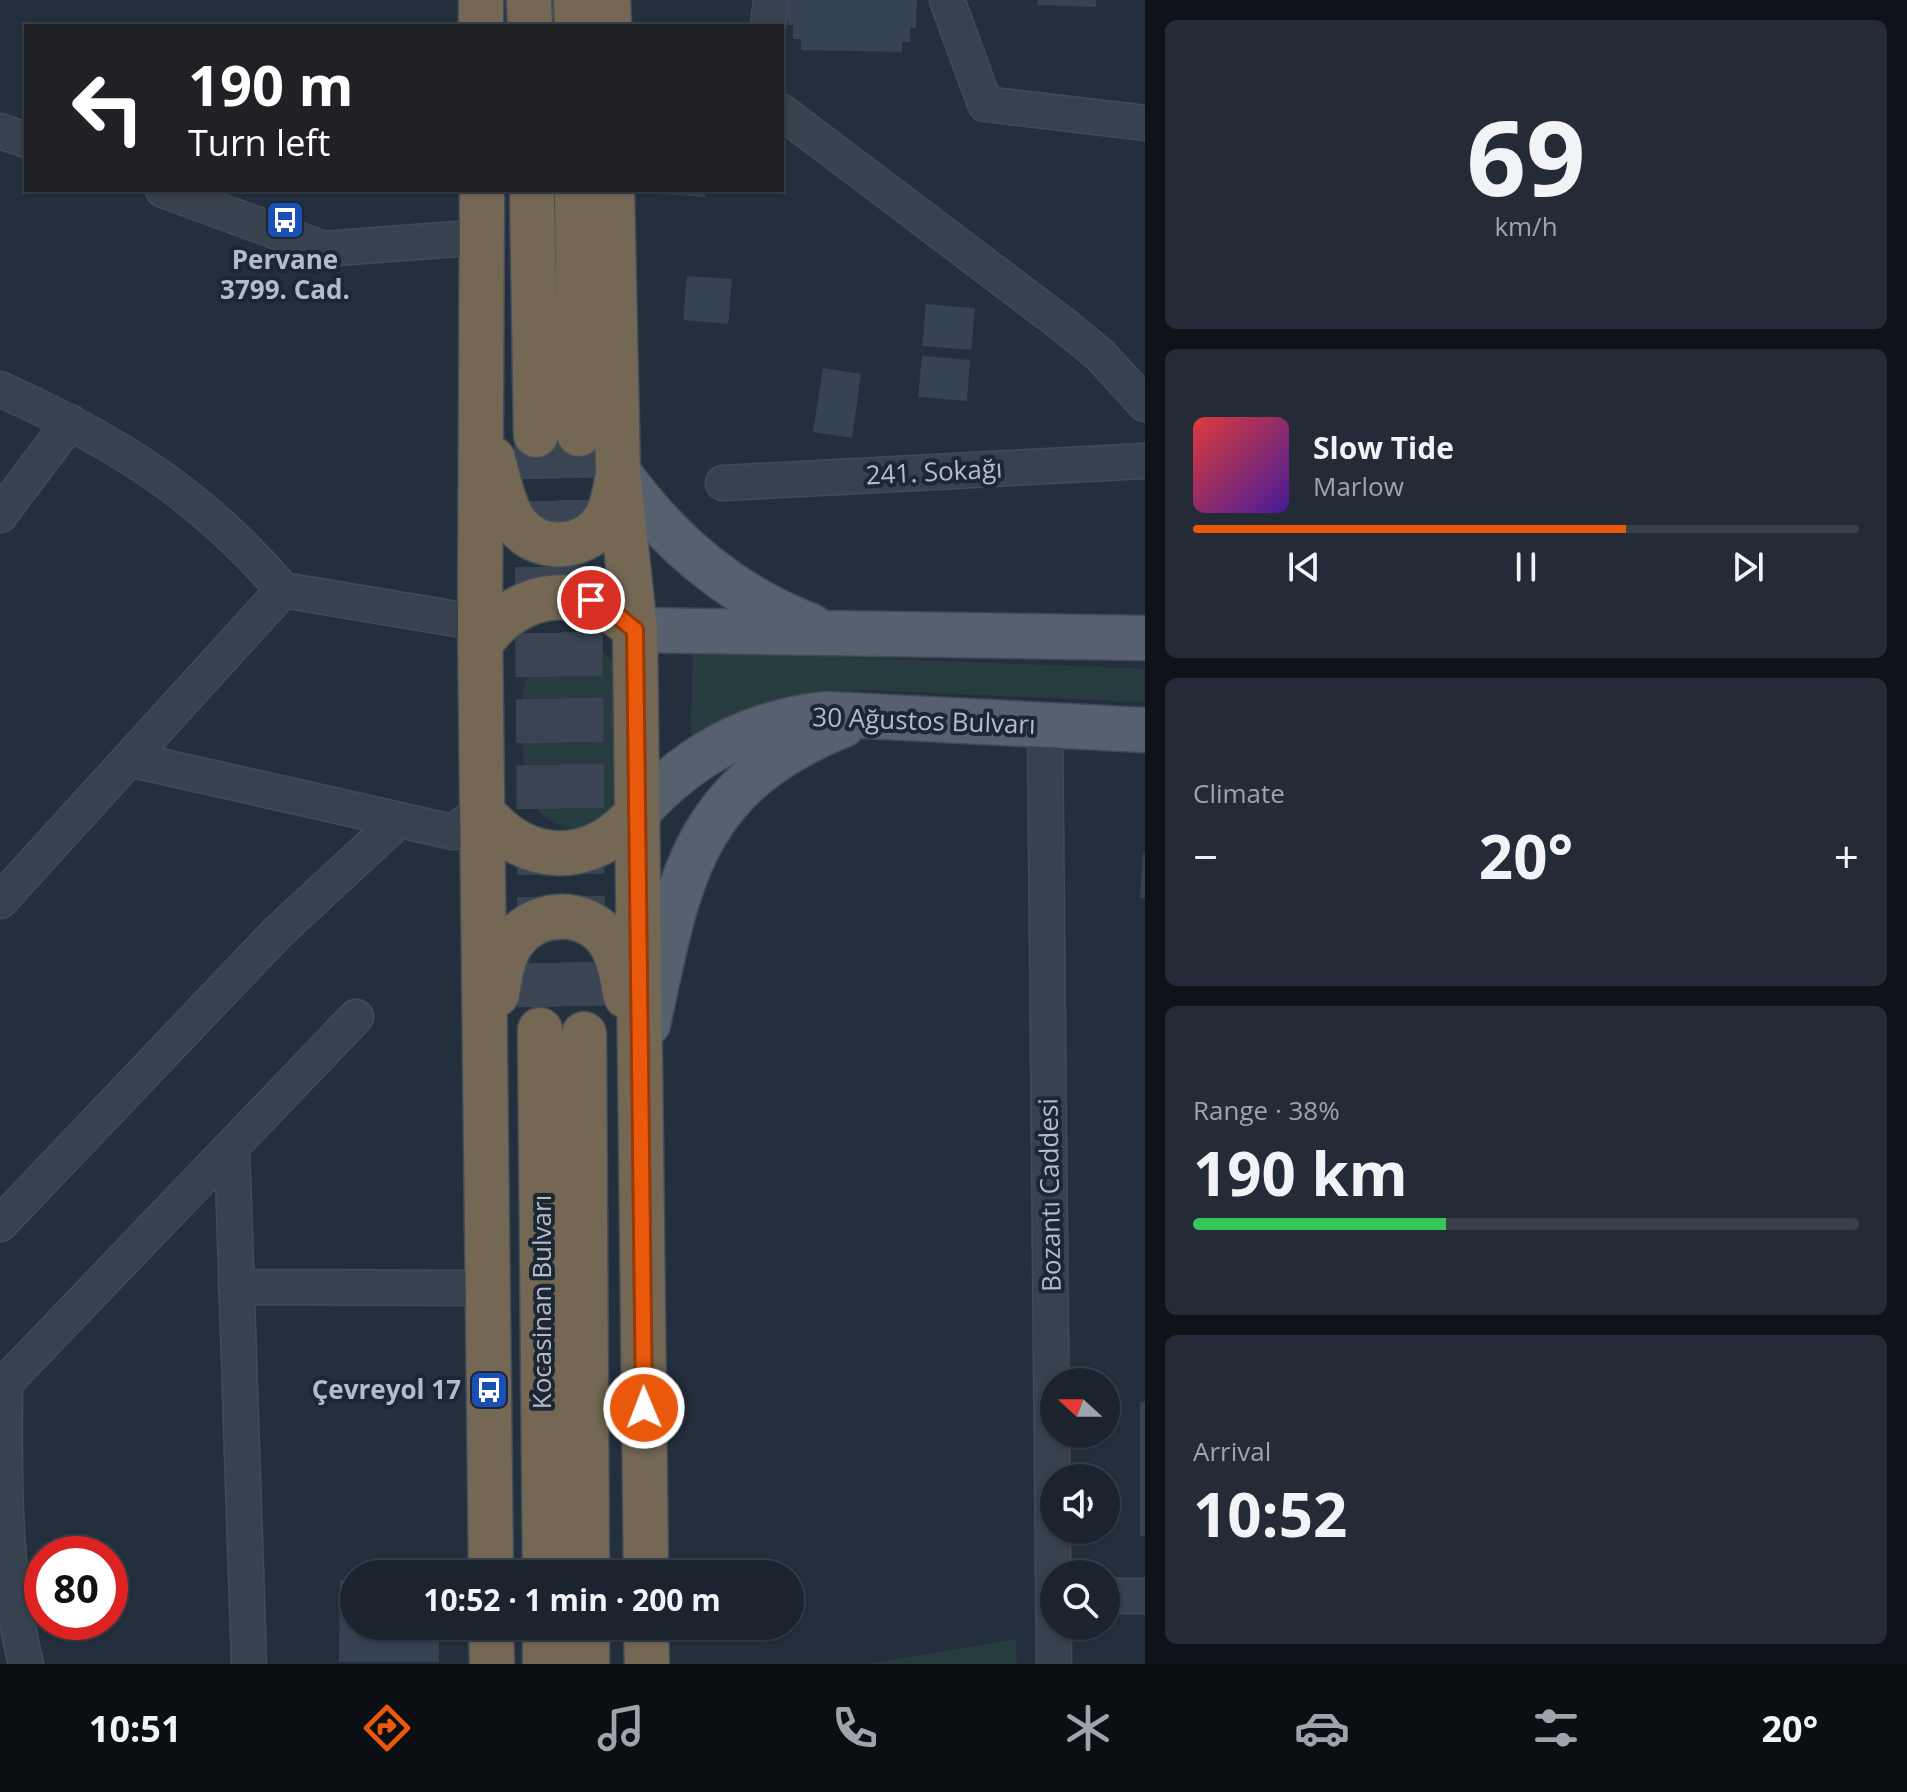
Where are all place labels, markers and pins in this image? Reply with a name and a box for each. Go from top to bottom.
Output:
bus stop icon: Pervane 3799. Cad. [264,199,306,241]
place label: Pervane 3799. Cad. [220,241,350,307]
pin [557,566,625,634]
bus stop icon: Çevreyol 17 [468,1369,510,1411]
place label: Çevreyol 17 [312,1371,461,1407]

